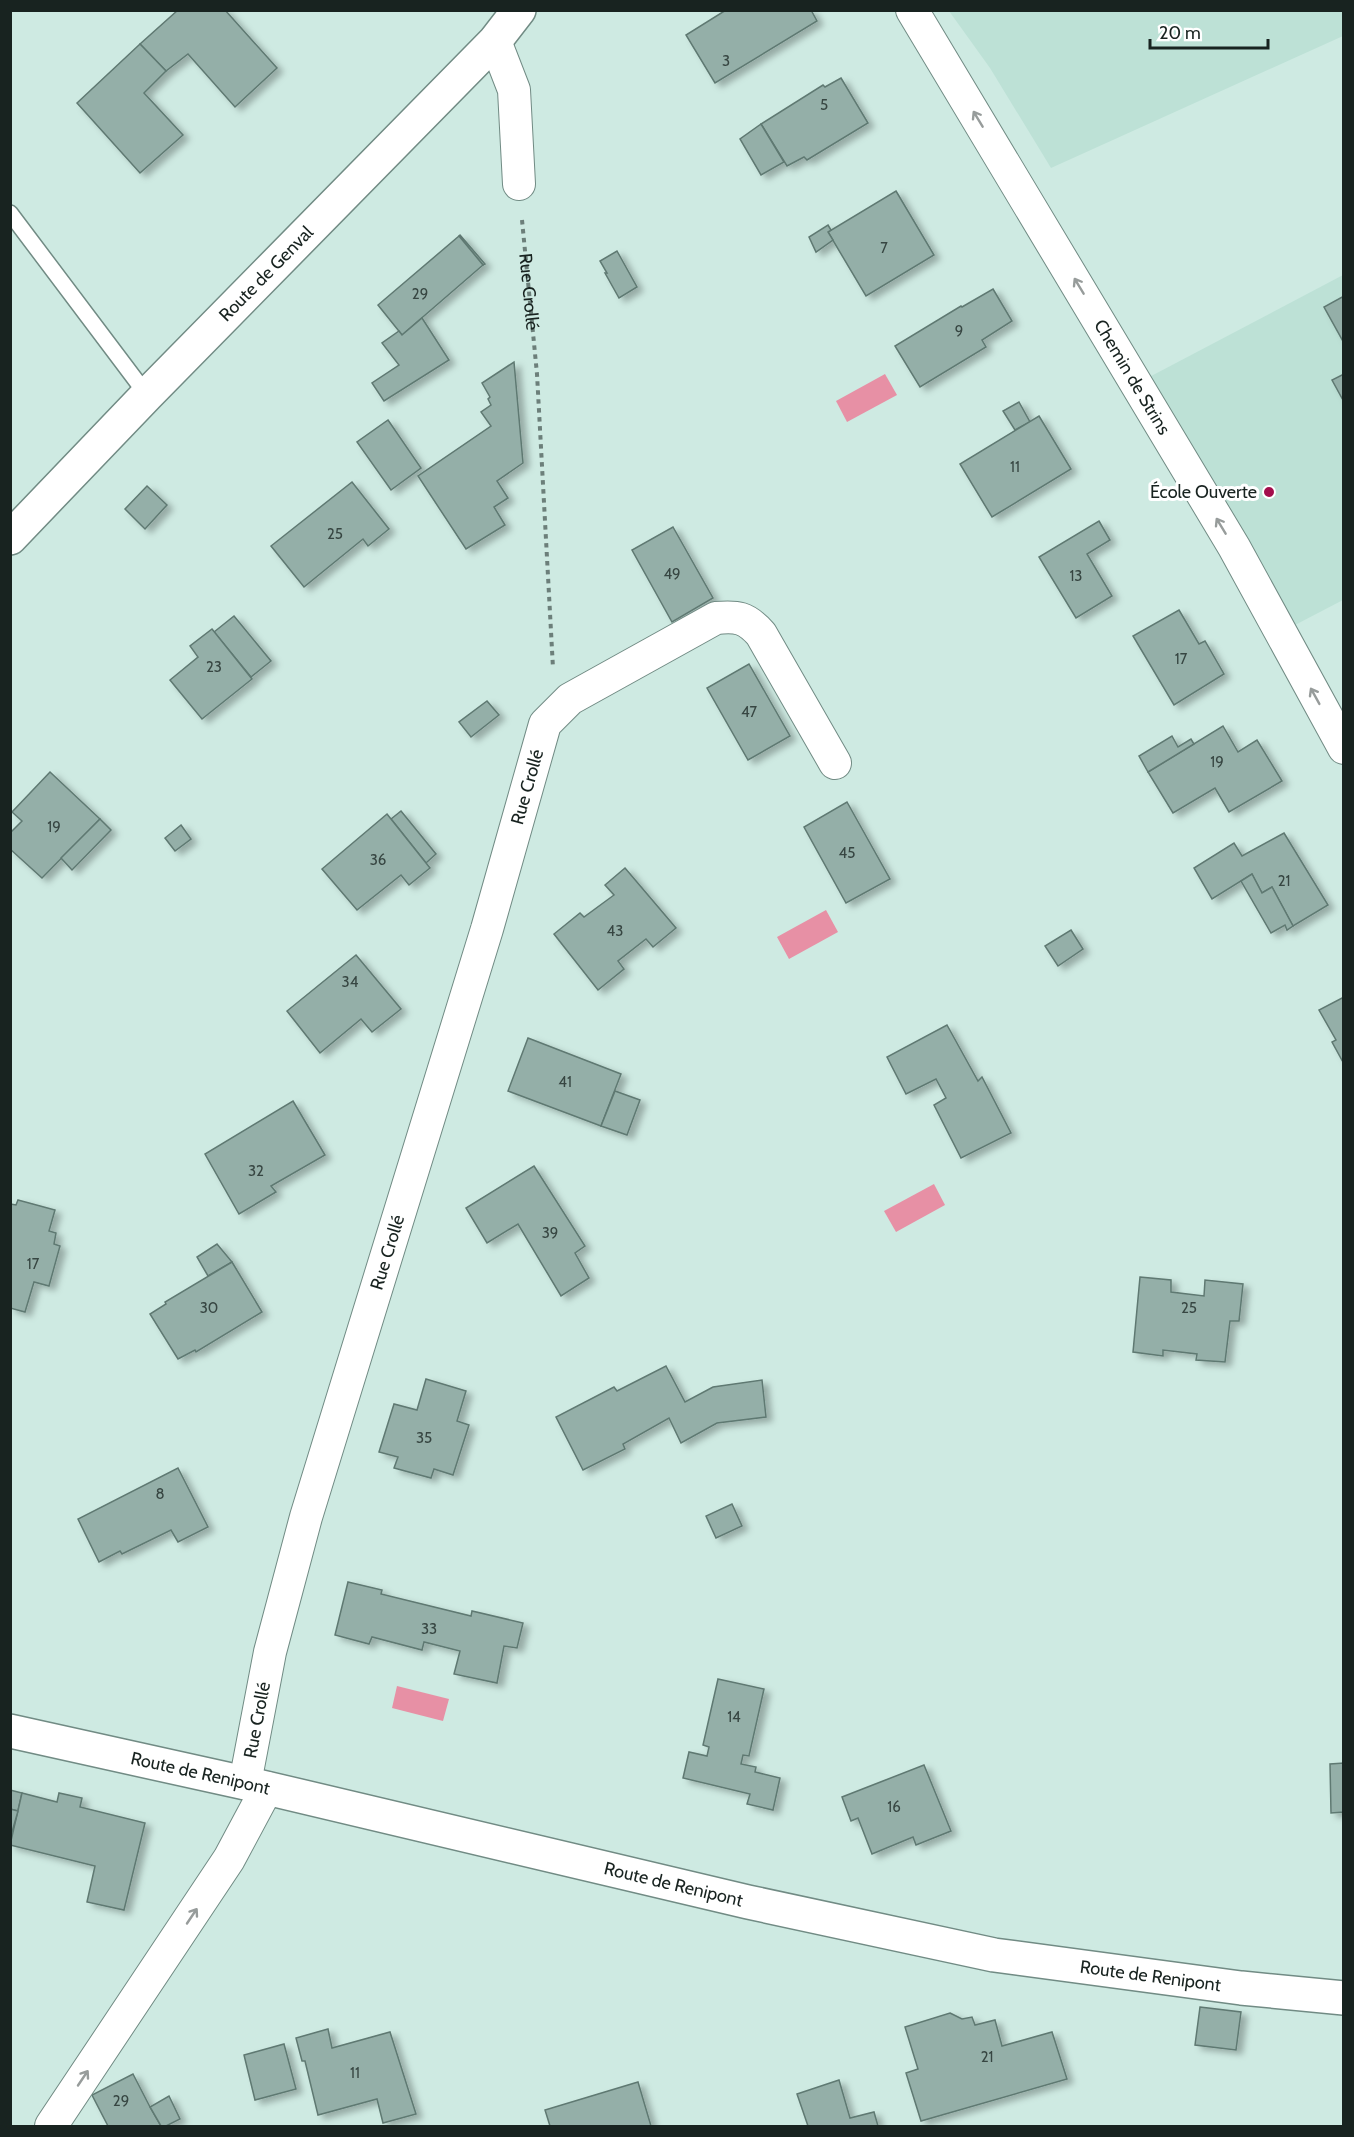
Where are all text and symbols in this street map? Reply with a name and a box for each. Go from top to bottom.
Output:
scale bar [1150,12,1268,50]
text: 20 m [1159,22,1201,44]
house number: 3 [722,52,730,70]
house number: 5 [820,96,828,114]
one-way arrow [971,111,983,128]
street label: Route de Genval [214,221,318,326]
house number: 7 [880,239,888,257]
street label: Rue Crollé [514,252,544,331]
one-way arrow [1072,278,1084,295]
house number: 29 [412,285,428,303]
street label: Chemin de Strins [1089,315,1175,439]
house number: 9 [955,322,963,340]
house number: 11 [1010,458,1020,476]
place label: École Ouverte [1150,481,1257,503]
marker: École Ouverte [1262,485,1276,499]
one-way arrow [1215,518,1227,535]
house number: 25 [327,525,343,543]
house number: 49 [663,565,681,583]
house number: 13 [1069,567,1083,585]
house number: 17 [1175,650,1188,668]
house number: 23 [206,658,222,676]
one-way arrow [1309,688,1321,705]
house number: 47 [741,703,758,721]
street label: Rue Crollé [506,747,548,827]
house number: 19 [1210,753,1224,771]
house number: 19 [47,818,61,836]
house number: 45 [839,844,855,862]
house number: 36 [370,851,386,869]
house number: 21 [1278,872,1290,890]
house number: 43 [607,922,623,940]
house number: 34 [342,973,359,991]
house number: 41 [558,1073,572,1091]
house number: 32 [248,1162,264,1180]
street label: Rue Crollé [366,1212,409,1293]
house number: 39 [542,1224,558,1242]
house number: 17 [27,1255,40,1273]
house number: 30 [200,1299,218,1317]
house number: 25 [1181,1299,1197,1317]
house number: 35 [416,1429,432,1447]
house number: 8 [155,1485,165,1503]
house number: 33 [421,1620,437,1638]
street label: Rue Crollé [239,1680,275,1760]
house number: 14 [727,1708,741,1726]
street label: Route de Renipont [129,1747,272,1800]
house number: 16 [887,1798,901,1816]
street label: Route de Renipont [602,1857,745,1911]
one-way arrow [185,1907,198,1924]
street label: Route de Renipont [1079,1956,1222,1996]
house number: 21 [981,2048,993,2066]
house number: 11 [350,2064,360,2082]
one-way arrow [77,2070,89,2086]
house number: 29 [113,2092,129,2110]

